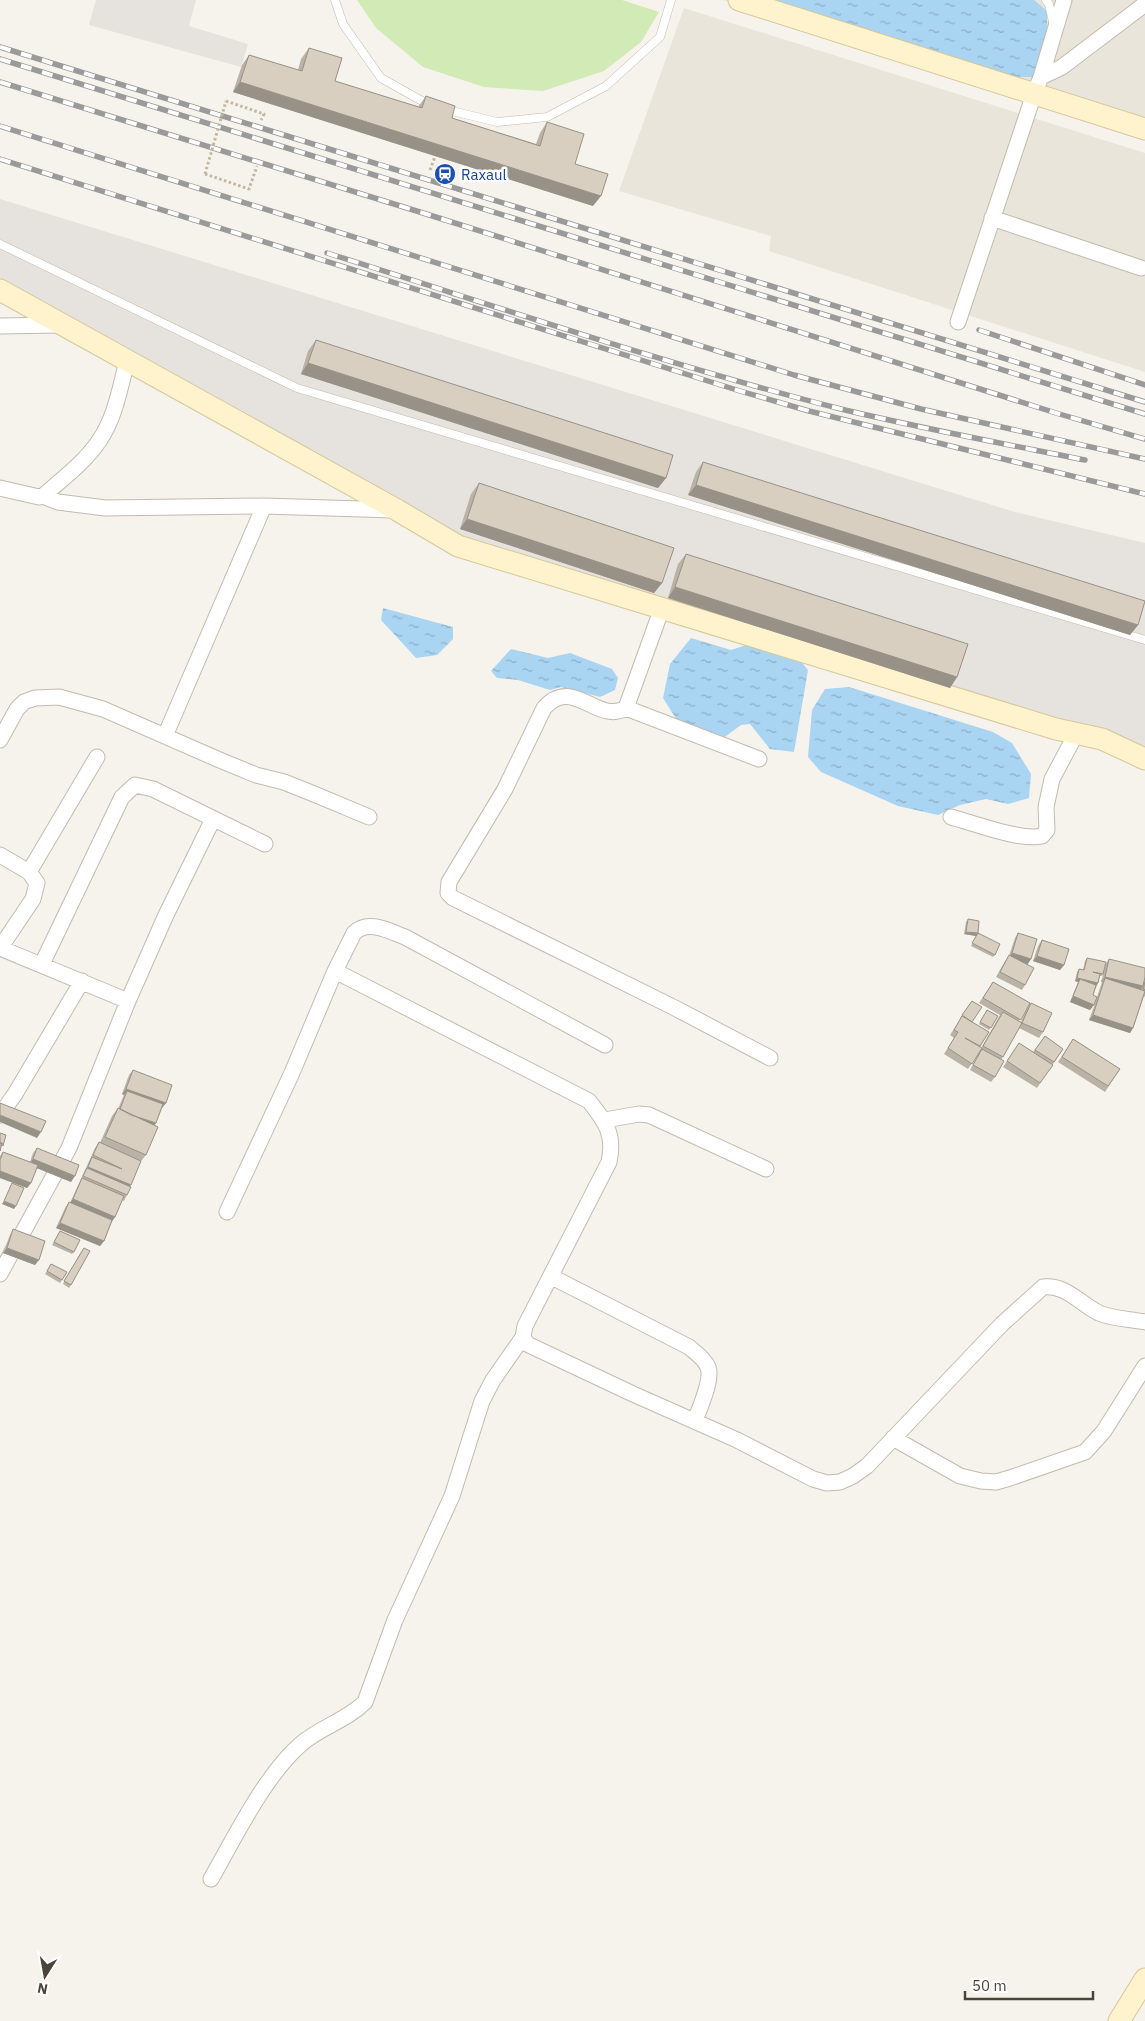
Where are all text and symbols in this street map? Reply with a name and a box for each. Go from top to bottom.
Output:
station icon: Raxaul [433,162,457,186]
place label: Raxaul [461,165,507,184]
north arrow [20,1951,70,2001]
scale bar [965,1968,1092,2000]
text: 50 m [972,1976,1007,1995]
text: N [36,1979,49,1999]

